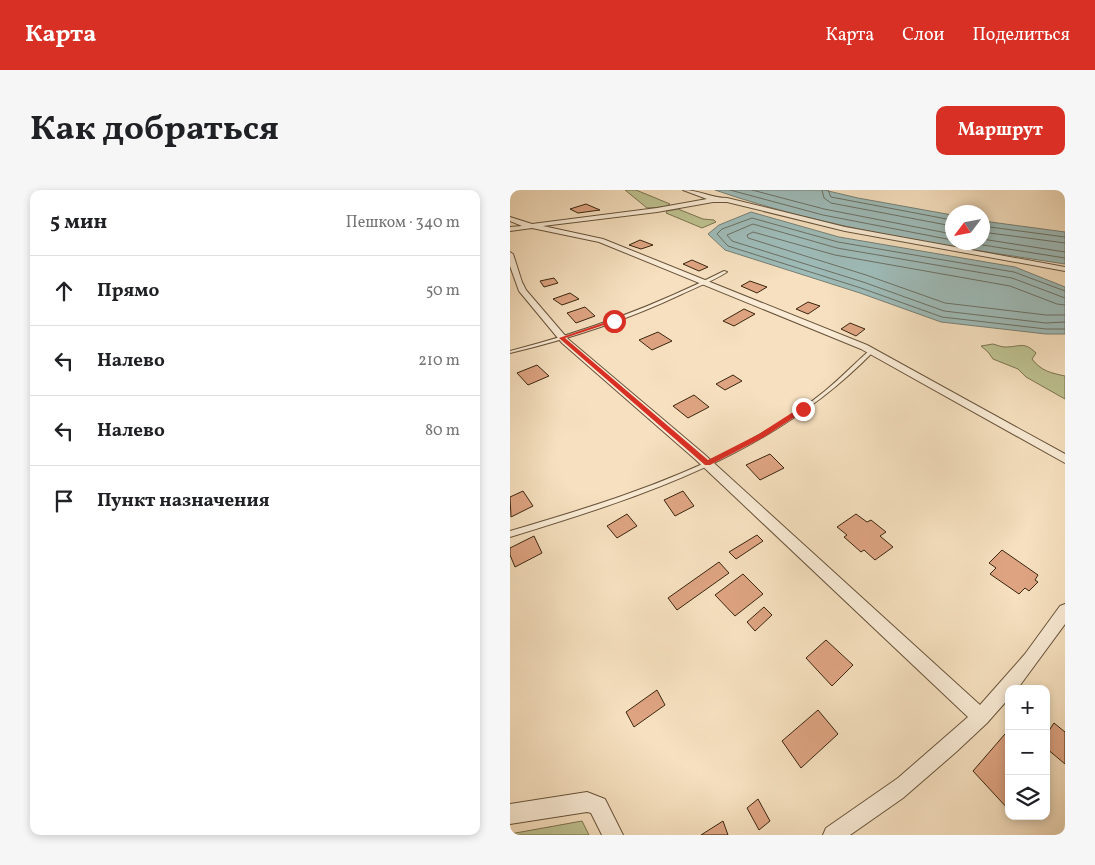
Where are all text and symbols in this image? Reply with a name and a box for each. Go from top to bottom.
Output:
text: Карта [25,18,96,52]
text: Карта [826,23,874,48]
text: Слои [902,23,944,48]
text: Поделиться [972,23,1070,48]
text: Как добраться [30,106,279,154]
button: Маршрут [936,106,1065,155]
north arrow [945,205,990,250]
text: 5 мин [50,208,107,237]
text: Пешком · 340 m [346,212,460,234]
icon: ahead [50,277,78,305]
text: Прямо [97,278,159,304]
text: 50 m [426,280,460,302]
route start [603,310,626,333]
icon: left [50,347,78,375]
text: Налево [97,348,165,374]
text: 210 m [418,350,460,372]
route end [792,398,815,421]
icon: left [50,417,78,445]
text: Налево [97,418,165,444]
text: 80 m [425,420,460,442]
icon: arrive [50,487,78,515]
text: Пункт назначения [97,488,270,514]
map controls [1005,685,1050,820]
button: + [1005,685,1050,730]
button: − [1005,730,1050,775]
button: layers [1005,775,1050,820]

